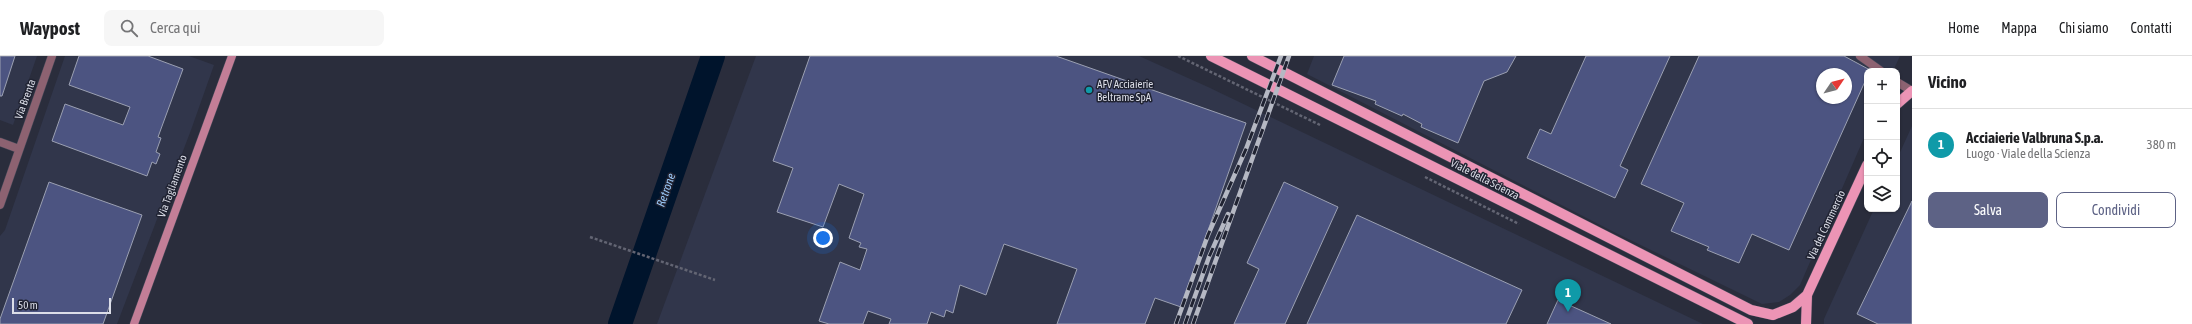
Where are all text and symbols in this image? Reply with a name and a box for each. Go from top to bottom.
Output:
search box [104,10,384,46]
text: Waypost [20,17,80,39]
icon: search [118,17,140,39]
text: Cerca qui [150,19,200,36]
text: Home [1948,20,1979,36]
text: Mappa [2001,20,2037,36]
text: Chi siamo [2059,20,2109,36]
text: Contatti [2131,20,2172,36]
north arrow [1816,68,1852,104]
map controls [1864,68,1900,212]
button: + [1864,68,1900,104]
text: Vicino [1928,72,1967,92]
street label: Via Brenta [12,77,38,121]
place label: AFV Acciaierie Beltrame SpA [1097,78,1153,103]
marker: AFV Acciaierie Beltrame SpA [1084,85,1094,95]
button: − [1864,104,1900,140]
text: Acciaierie Valbruna S.p.a. [1966,129,2103,146]
text: 1 [1938,137,1944,152]
text: 380 m [2147,137,2176,152]
button: locate [1864,140,1900,176]
text: Luogo · Viale della Scienza [1966,146,2091,161]
street label: Via Tagliamento [155,153,189,219]
street label: Viale della Scienza [1449,156,1521,202]
water label: Retrone [654,171,678,209]
button: layers [1864,176,1900,212]
street label: Via del Commercio [1805,188,1847,262]
button: Salva [1928,192,2048,228]
button: Condividi [2056,192,2176,228]
your location [813,228,833,248]
pin: 1 [1555,279,1581,312]
scale bar [12,296,111,315]
text: 50 m [18,299,38,311]

